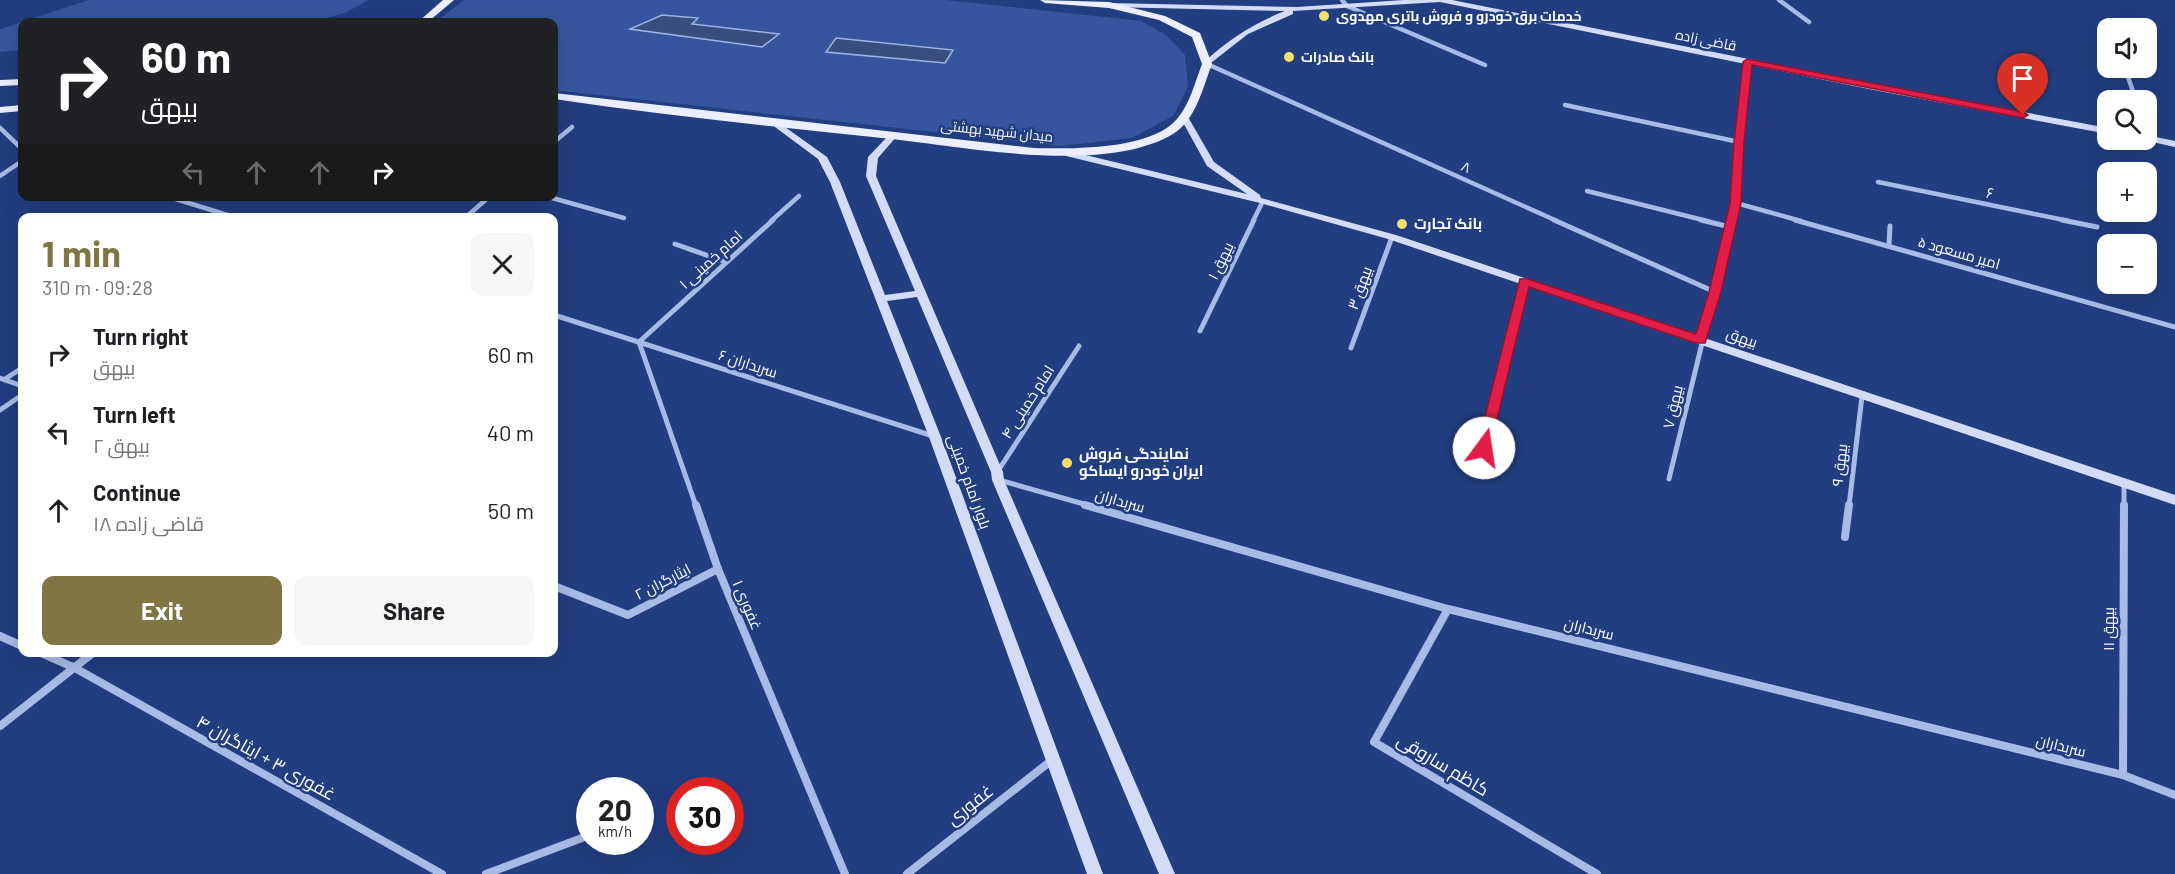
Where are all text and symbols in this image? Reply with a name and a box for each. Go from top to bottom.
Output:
place label: خدمات برق خودرو و فروش باتری مهدوی [1336,7,1582,25]
marker: خدمات برق خودرو و فروش باتری مهدوی [1317,9,1331,23]
map controls [2097,18,2157,294]
button: sound [2097,18,2157,78]
street label: قاضی زاده [1674,25,1738,54]
text: 60 m [141,31,231,81]
icon: right [42,42,120,120]
place label: بانک صادرات [1301,48,1374,65]
marker: بانک صادرات [1282,50,1296,64]
pin [1997,53,2048,115]
icon: arrive [2006,62,2039,95]
text: بیهق [141,90,198,122]
button: search [2097,90,2157,150]
street label: میدان شهید بهشتی [940,116,1054,145]
icon: left [177,156,210,189]
icon: ahead [240,156,273,189]
icon: ahead [303,156,336,189]
icon: right [366,156,399,189]
street label: ۸ [1459,157,1474,176]
button: + [2097,162,2157,222]
street label: ۶ [1985,182,1996,202]
place label: بانک تجارت [1414,214,1482,233]
marker: بانک تجارت [1395,217,1409,231]
street label: امام خمینی ۱ [675,226,747,294]
text: 1 min [42,231,121,274]
street label: امیر مسعود ۵ [1916,232,2002,273]
button: close [471,233,534,296]
button: − [2097,234,2157,294]
street label: بیهق ۱ [1203,239,1239,283]
street label: بیهق ۳ [1343,263,1377,313]
text: 310 m · 09:28 [42,275,153,299]
text: Turn right [93,323,188,349]
street label: بیهق [1724,323,1760,353]
icon: right [42,338,75,371]
text: 60 m [488,341,534,367]
street label: سربداران ۶ [716,345,780,383]
text: بیهق [93,355,135,379]
street label: امام خمینی ۴ [997,361,1059,443]
street label: بیهق ۷ [1658,383,1688,431]
text: Turn left [93,401,176,427]
icon: left [42,416,75,449]
position arrow [1452,416,1516,480]
text: 40 m [487,419,534,445]
street label: بلوار امام خمینی [943,432,995,532]
text: بیهق ۲ [93,433,150,457]
street label: بیهق ۹ [1827,443,1853,487]
place label: نمایندگی فروش ایران خودرو ایساکو [1079,444,1203,480]
marker: نمایندگی فروش ایران خودرو ایساکو [1060,456,1074,470]
text: Continue [93,479,181,505]
street label: سربداران [1093,484,1147,518]
icon: ahead [42,494,75,527]
text: 50 m [488,497,534,523]
text: قاضی زاده ۱۸ [93,511,204,535]
street label: ایثارگران ۲ [632,559,694,605]
button: Exit [42,576,282,645]
button: Share [294,576,534,645]
street label: غفوری ۱ [728,577,766,633]
street label: بیهق ۱۱ [2099,607,2119,651]
street label: سربداران [1562,613,1616,645]
street label: غفوری ۳ + ایثاگران ۴ [193,710,340,805]
street label: کاظم ساروقی [1393,728,1493,802]
street label: سربداران [2034,730,2088,762]
speed limit sign: 30 [666,777,744,855]
street label: غفوری [942,779,998,830]
text: 20 [598,791,632,827]
text: km/h [598,822,632,840]

